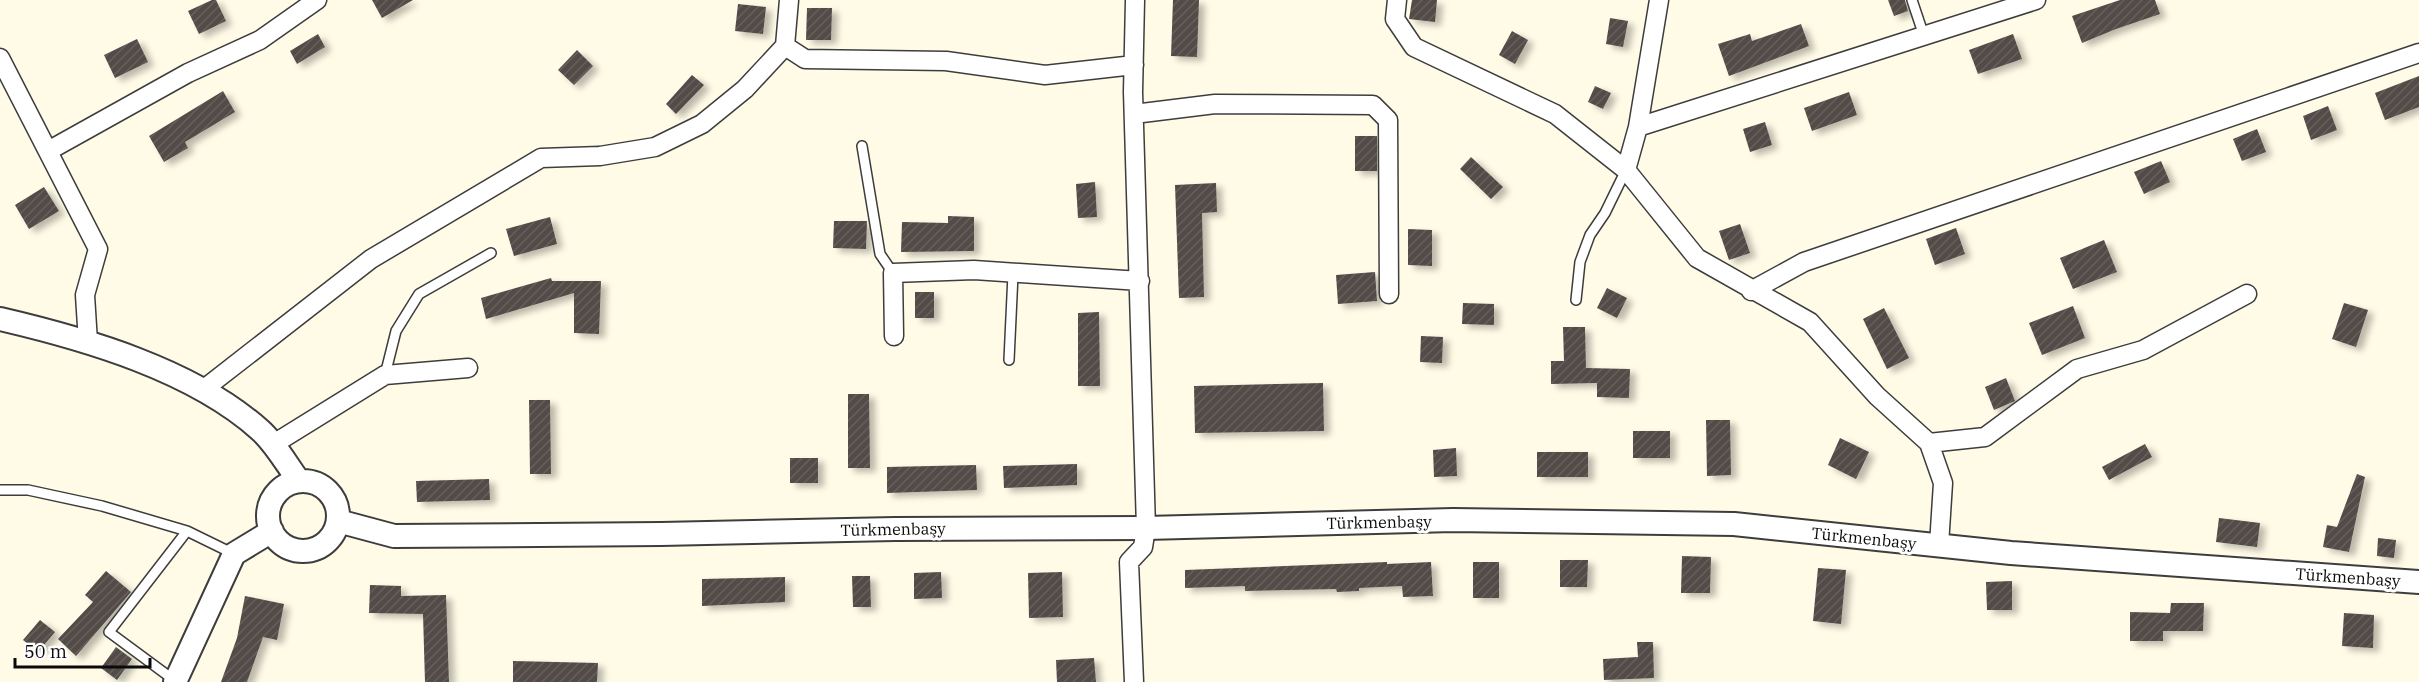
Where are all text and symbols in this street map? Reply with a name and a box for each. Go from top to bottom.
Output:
street label: Türkmenbaşy [1326,511,1432,533]
street label: Türkmenbaşy [840,518,946,540]
street label: Türkmenbaşy [1811,523,1918,553]
street label: Türkmenbaşy [2295,563,2402,591]
scale bar [15,631,150,669]
text: 50 m [24,640,67,663]

